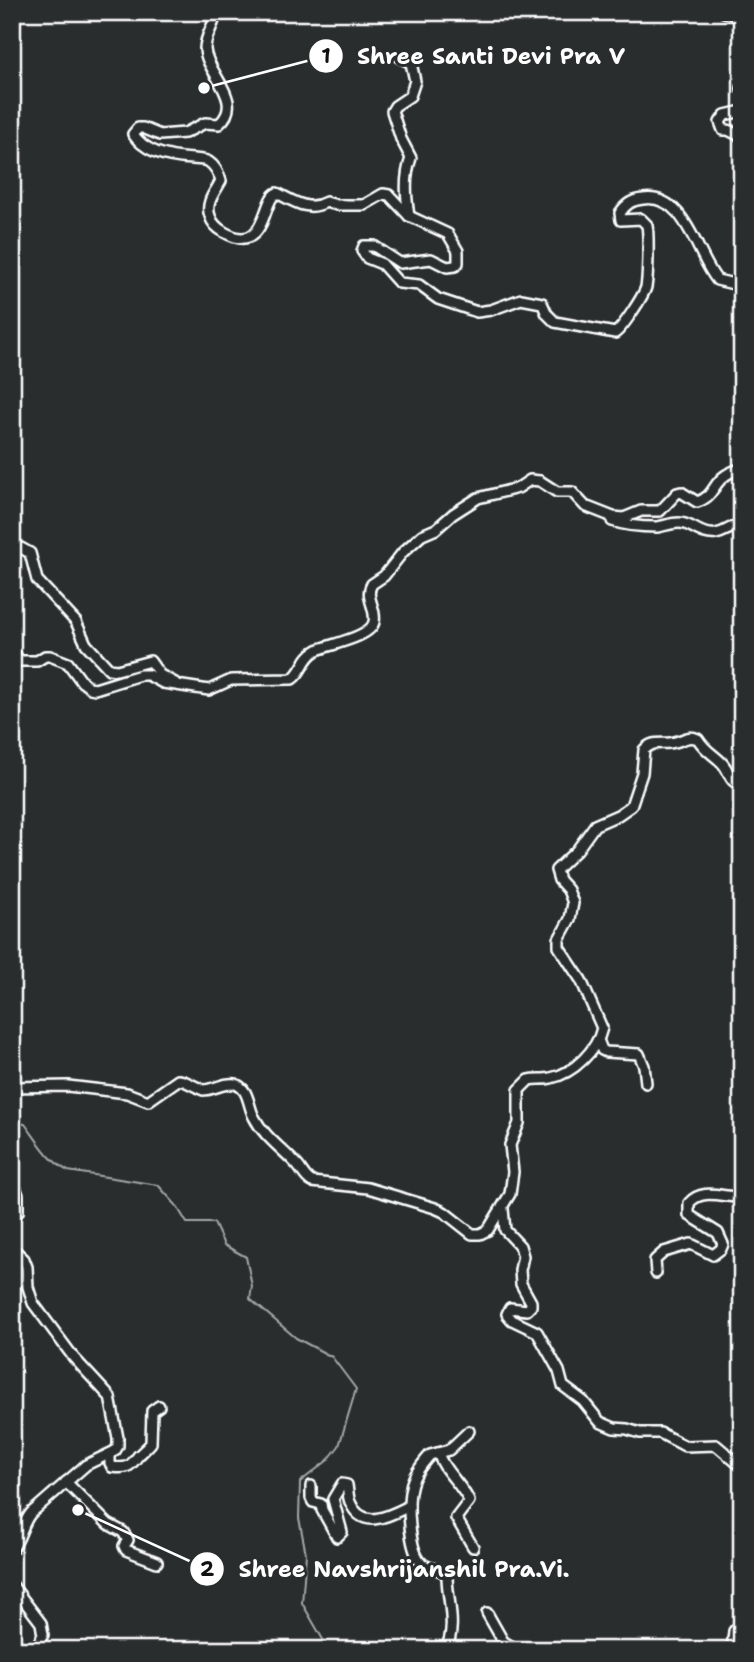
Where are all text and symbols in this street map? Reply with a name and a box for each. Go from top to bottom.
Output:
callout: Shree Santi Devi Pra V [308,34,640,78]
text: Shree Santi Devi Pra V [357,41,625,71]
text: 1 [321,42,331,70]
callout: Shree Navshrijanshil Pra.Vi. [189,1547,583,1591]
text: Shree Navshrijanshil Pra.Vi. [238,1554,570,1584]
text: 2 [200,1555,215,1583]

